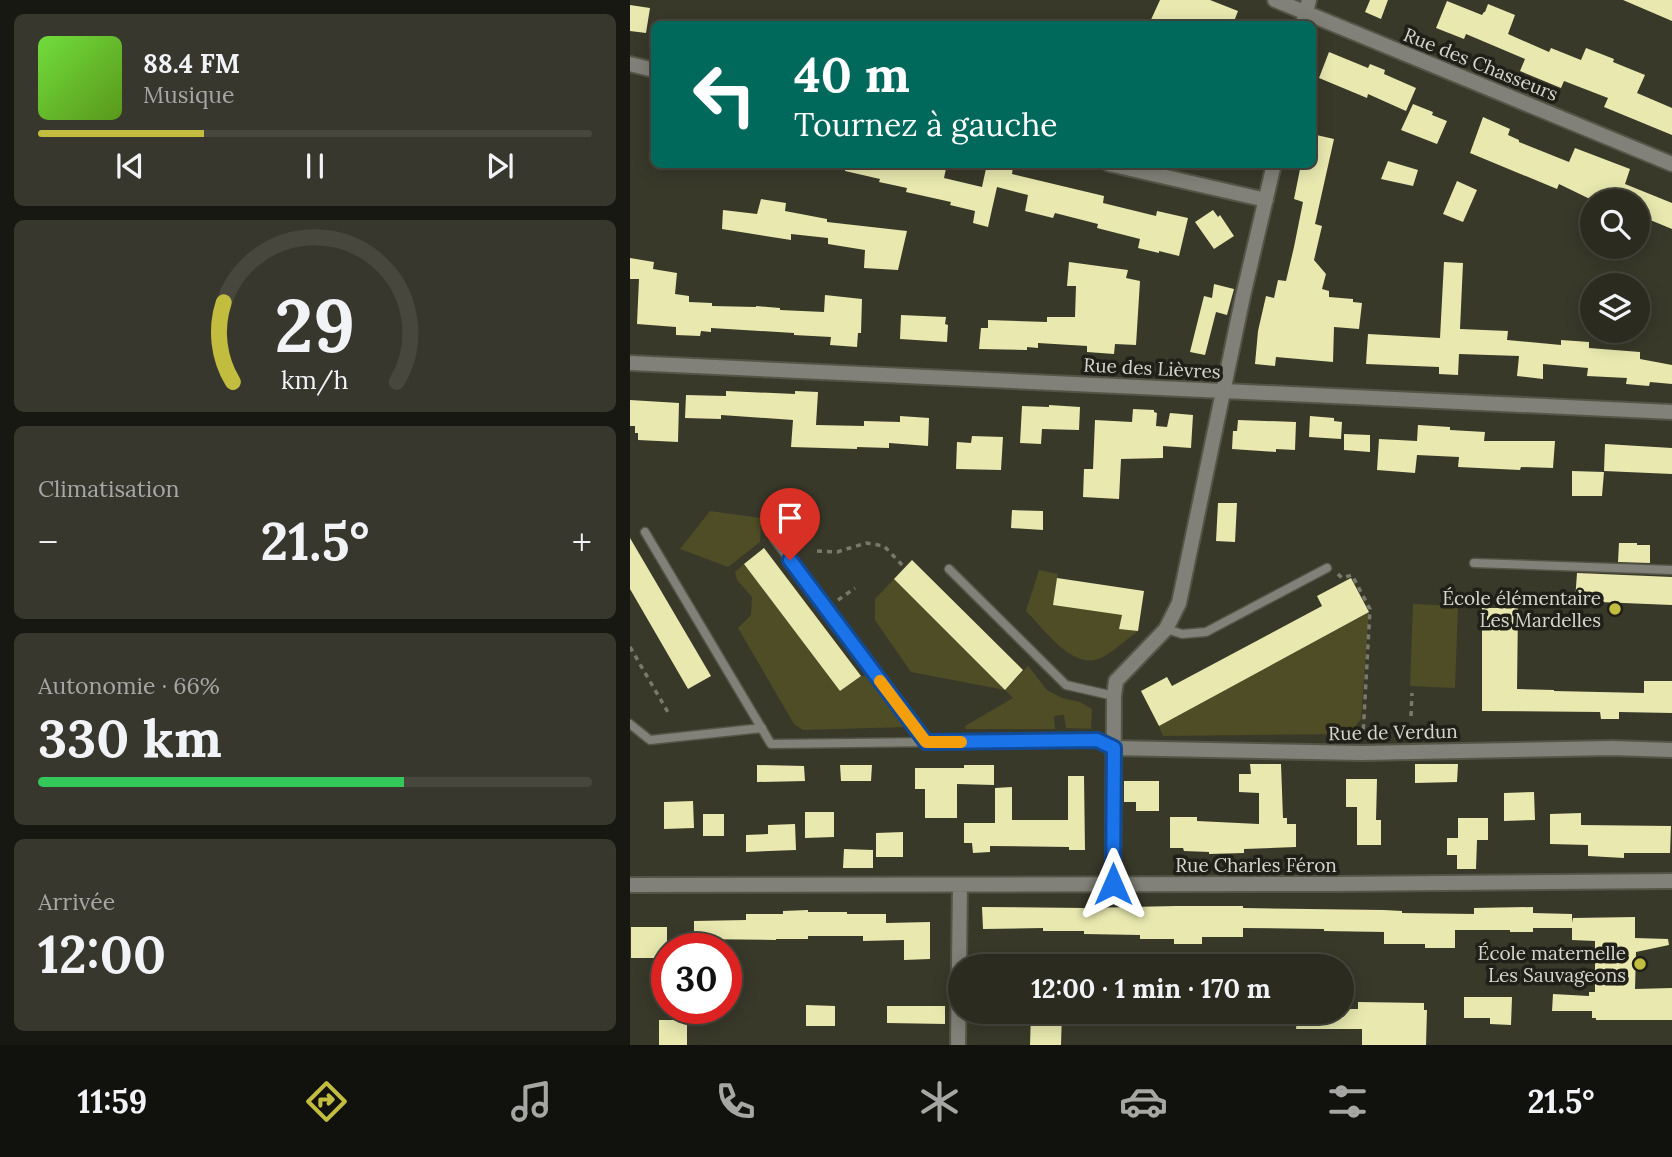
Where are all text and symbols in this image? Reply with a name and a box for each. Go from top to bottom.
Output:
street label: Rue des Chasseurs [1400,22,1562,106]
text: 40 m [794,43,910,105]
text: 88.4 FM [143,47,240,80]
icon: left [679,49,770,140]
text: Musique [143,80,234,109]
text: Tournez à gauche [794,104,1058,145]
icon: previous [111,147,149,185]
icon: pause [296,147,334,185]
icon: next [481,147,519,185]
map controls [1580,189,1650,343]
button: search [1580,189,1650,259]
button: layers [1580,273,1650,343]
text: 29 [275,280,355,373]
street label: Rue des Lièvres [1083,352,1221,384]
text: km/h [281,364,349,396]
text: Climatisation [38,474,180,503]
pin [760,488,820,560]
icon: arrive [771,499,809,537]
text: 21.5° [261,508,369,574]
text: − [38,518,58,566]
text: + [572,518,592,566]
place label: École élémentaire Les Mardelles [1442,586,1601,632]
marker: École élémentaire Les Mardelles [1607,601,1623,617]
text: Autonomie · 66% [38,671,220,700]
text: 330 km [38,705,222,771]
street label: Rue de Verdun [1328,719,1458,745]
position arrow [1076,847,1150,921]
street label: Rue Charles Féron [1175,853,1337,877]
text: Arrivée [38,887,115,916]
text: 12:00 [38,921,166,987]
speed limit sign: 30 [651,933,742,1024]
place label: École maternelle Les Sauvageons [1478,941,1626,987]
marker: École maternelle Les Sauvageons [1632,956,1648,972]
text: 12:00 · 1 min · 170 m [1031,972,1271,1005]
icon: directions [302,1077,351,1126]
icon: music [507,1077,556,1126]
icon: phone [711,1077,760,1126]
icon: climate [915,1077,964,1126]
icon: car [1119,1077,1168,1126]
icon: filters [1323,1077,1372,1126]
text: 11:59 [78,1081,147,1122]
text: 21.5° [1527,1081,1594,1122]

